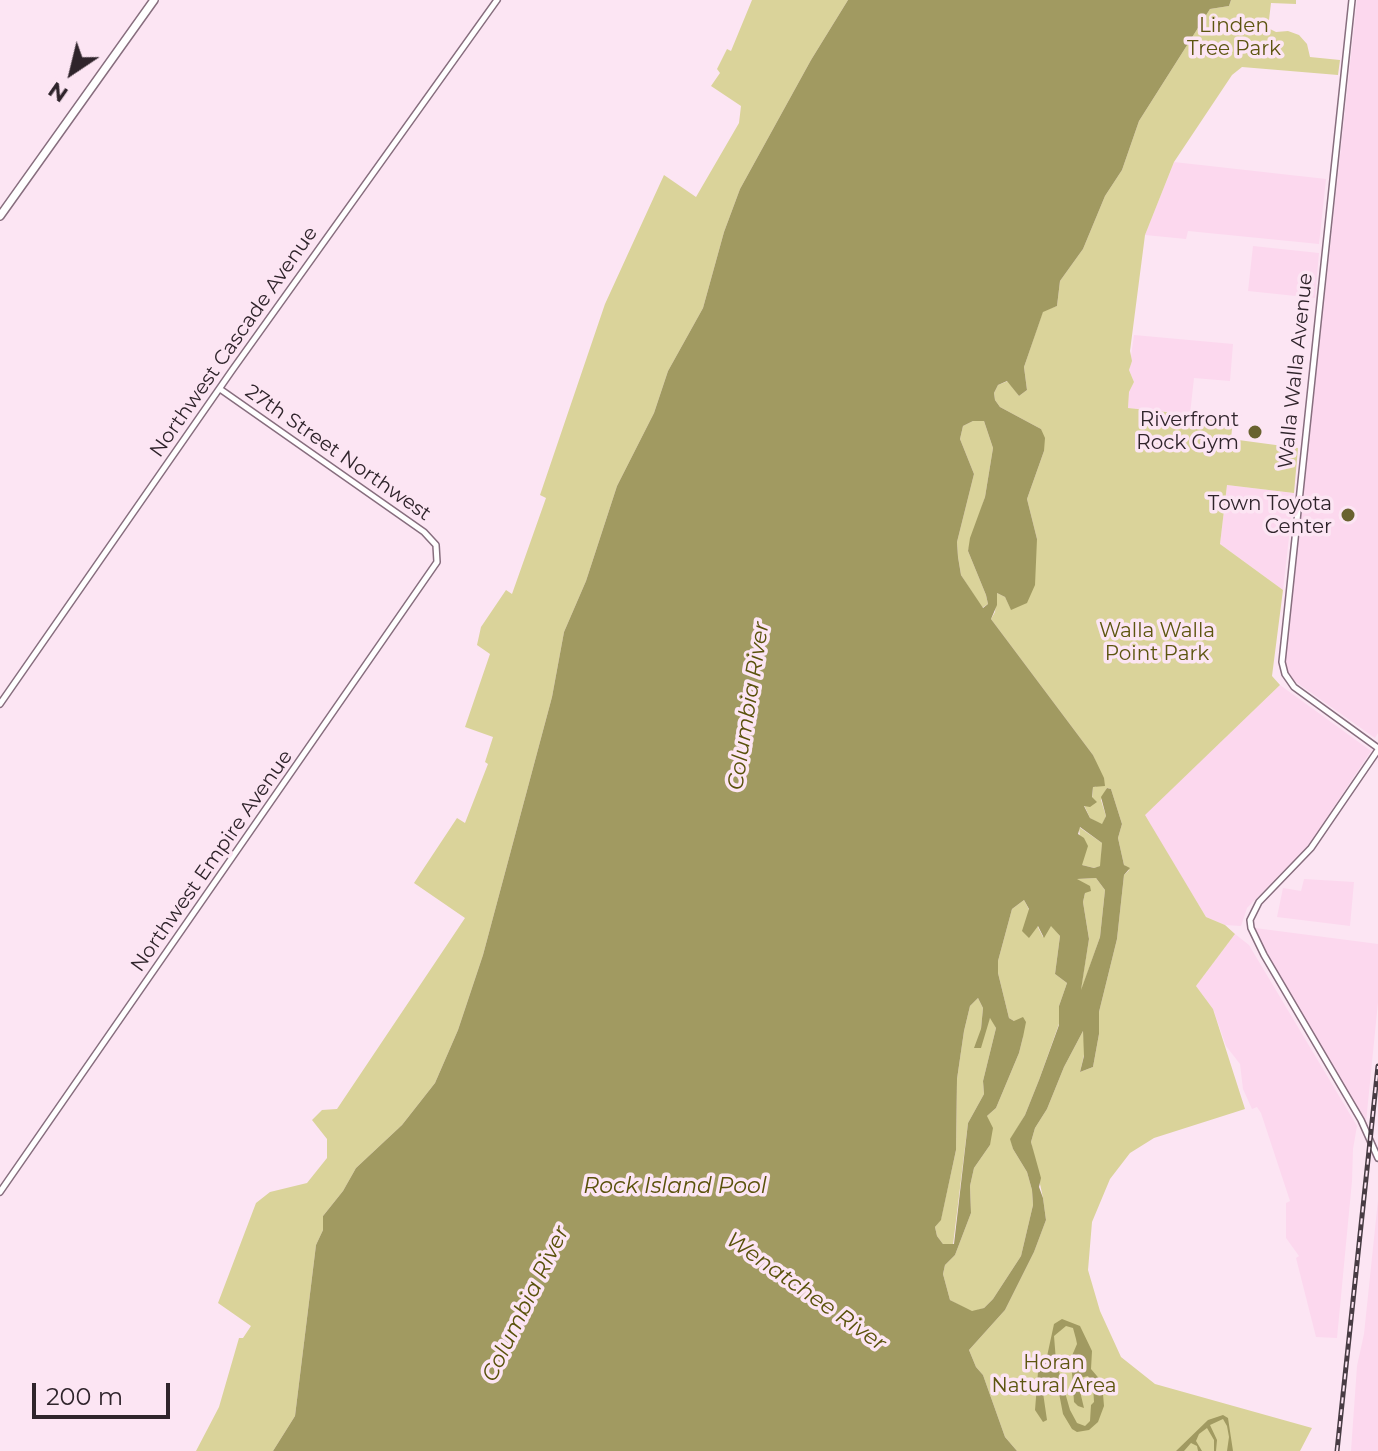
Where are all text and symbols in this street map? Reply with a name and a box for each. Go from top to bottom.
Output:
park label: Linden Tree Park [1187,14,1281,61]
north arrow [32,32,112,112]
text: N [43,76,73,108]
street label: Northwest Cascade Avenue [145,222,323,462]
street label: Walla Walla Avenue [1274,272,1318,470]
street label: 27th Street Northwest [241,380,435,526]
place label: Riverfront Rock Gym [1136,408,1239,455]
marker: Riverfront Rock Gym [1246,423,1264,441]
place label: Town Toyota Center [1208,492,1332,539]
marker: Town Toyota Center [1339,506,1357,524]
park label: Walla Walla Point Park [1099,619,1215,666]
water label: Columbia River [723,620,775,792]
street label: Northwest Empire Avenue [126,746,298,976]
water label: Rock Island Pool [583,1174,767,1200]
water label: Columbia River [477,1222,575,1386]
water label: Wenatchee River [721,1227,891,1357]
park label: Horan Natural Area [992,1351,1116,1398]
scale bar [36,1367,174,1417]
text: 200 m [46,1382,123,1411]

